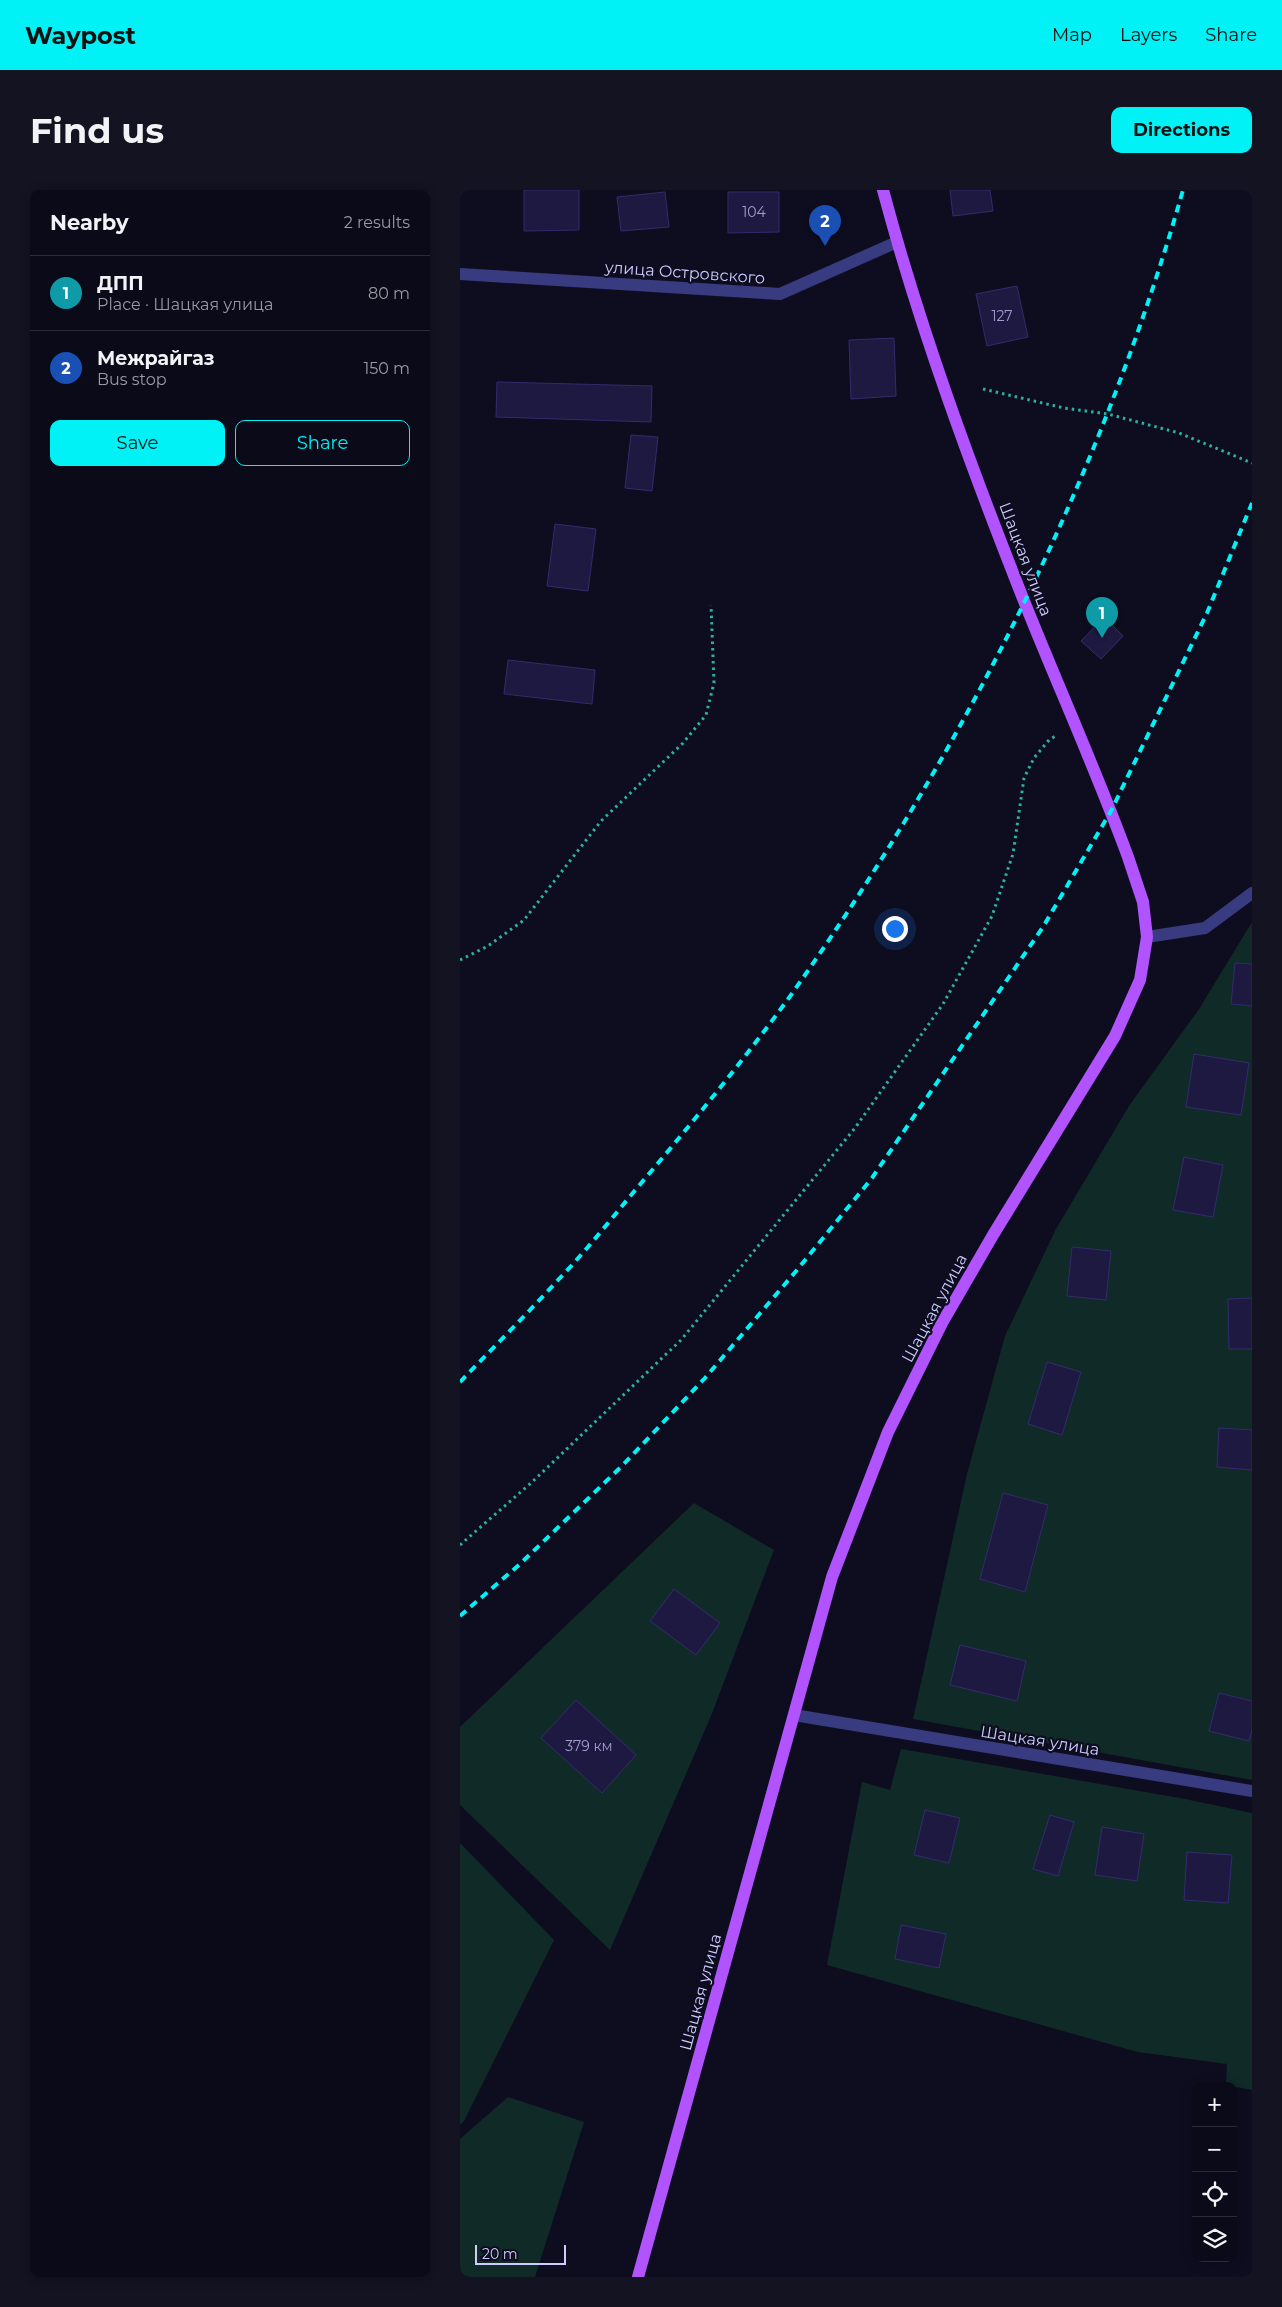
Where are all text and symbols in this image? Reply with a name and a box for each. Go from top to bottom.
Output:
text: Waypost [25,21,136,50]
text: Map [1052,24,1092,46]
text: Layers [1120,24,1177,46]
text: Share [1205,24,1257,46]
button: Directions [1111,107,1252,153]
text: Find us [30,109,164,152]
house number: 104 [742,203,767,221]
pin: 2 [809,205,841,246]
text: Nearby [50,210,129,235]
text: 2 results [344,213,410,232]
street label: улица Островского [603,257,766,288]
text: ДПП [97,272,144,295]
text: 1 [63,284,69,303]
text: 80 m [368,284,410,303]
text: Place · Шацкая улица [97,295,273,314]
house number: 127 [991,307,1013,325]
text: Межрайгаз [97,347,214,370]
text: 2 [61,359,71,378]
text: 150 m [363,359,410,378]
text: Bus stop [97,370,167,389]
button: Save [50,420,225,466]
button: Share [235,420,410,466]
street label: Шацкая улица [995,500,1056,619]
pin: 1 [1086,597,1118,638]
your location [882,916,908,942]
street label: Шацкая улица [898,1251,971,1366]
street label: Шацкая улица [979,1722,1101,1759]
house number: 379 км [565,1737,613,1755]
street label: Шацкая улица [676,1932,725,2053]
map controls [1192,2082,1237,2262]
button: + [1192,2082,1237,2127]
button: − [1192,2127,1237,2172]
button: locate [1192,2172,1237,2217]
button: layers [1192,2217,1237,2262]
scale bar [475,2242,566,2265]
text: 20 m [482,2245,518,2263]

